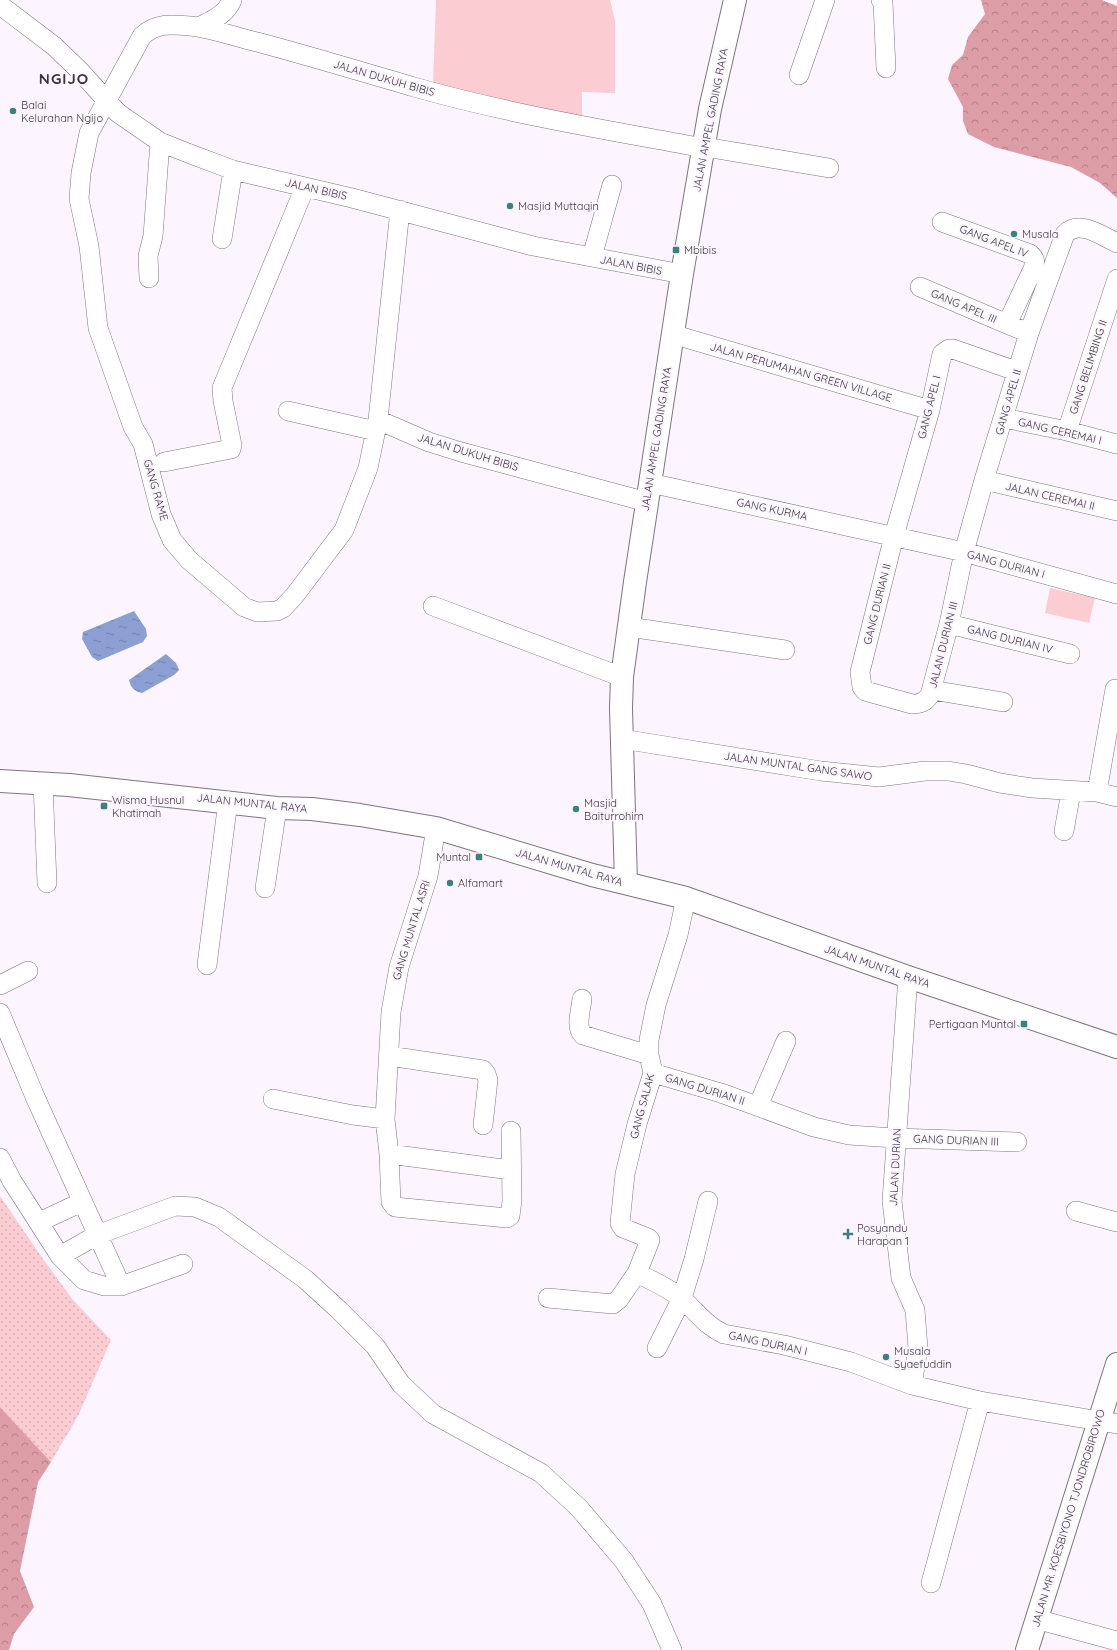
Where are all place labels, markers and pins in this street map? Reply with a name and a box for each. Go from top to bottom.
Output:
place label: Balai Kelurahan Ngijo [21,98,103,125]
marker: Balai Kelurahan Ngijo [8,106,18,116]
place label: Masjid Muttaqin [518,199,599,213]
marker: Masjid Muttaqin [505,201,515,211]
place label: Musala [1022,227,1058,241]
marker: Musala [1009,229,1019,239]
place label: Mbibis [684,243,716,257]
marker: Mbibis [671,245,681,255]
place label: Wisma Husnul Khatimah [112,793,184,820]
place label: Masjid Baiturrohim [584,796,644,823]
marker: Wisma Husnul Khatimah [99,801,109,811]
marker: Masjid Baiturrohim [571,804,581,814]
place label: Muntal [436,850,471,864]
marker: Muntal [474,852,484,862]
place label: Alfamart [458,876,503,890]
marker: Alfamart [445,878,455,888]
place label: Pertigaan Muntal [929,1017,1016,1031]
marker: Pertigaan Muntal [1019,1019,1029,1029]
place label: Posyandu Harapan 1 [857,1221,909,1248]
marker: Posyandu Harapan 1 [842,1228,854,1240]
place label: Musala Syaefuddin [894,1344,952,1371]
marker: Musala Syaefuddin [881,1352,891,1362]

